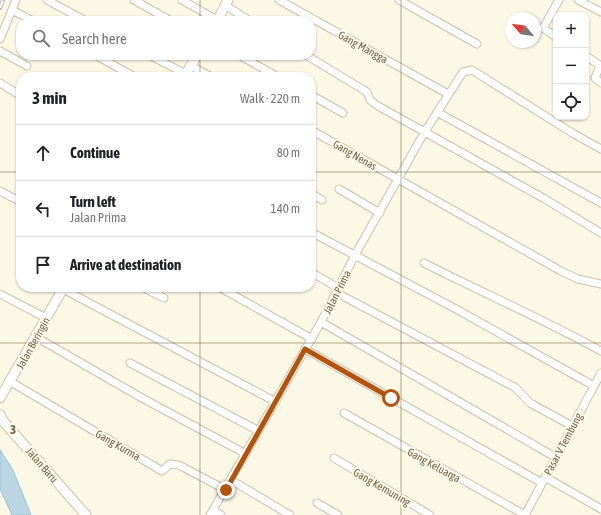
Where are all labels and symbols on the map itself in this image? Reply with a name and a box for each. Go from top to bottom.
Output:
north arrow [505,12,541,48]
street label: Gang Mangga [336,29,390,65]
street label: Gang Nenas [331,138,379,172]
street label: Jalan Prima [321,268,353,316]
street label: Jalan Beringin [14,315,52,371]
route start [382,389,400,407]
street label: Pasar V Tembung [542,411,585,477]
text: 3 [10,422,16,437]
street label: Gang Kurma [94,427,142,463]
street label: Jalan Baru [24,445,60,485]
street label: Gang Keluarga [405,446,463,484]
street label: Gang Kemuning [351,466,413,508]
route end [217,481,235,499]

